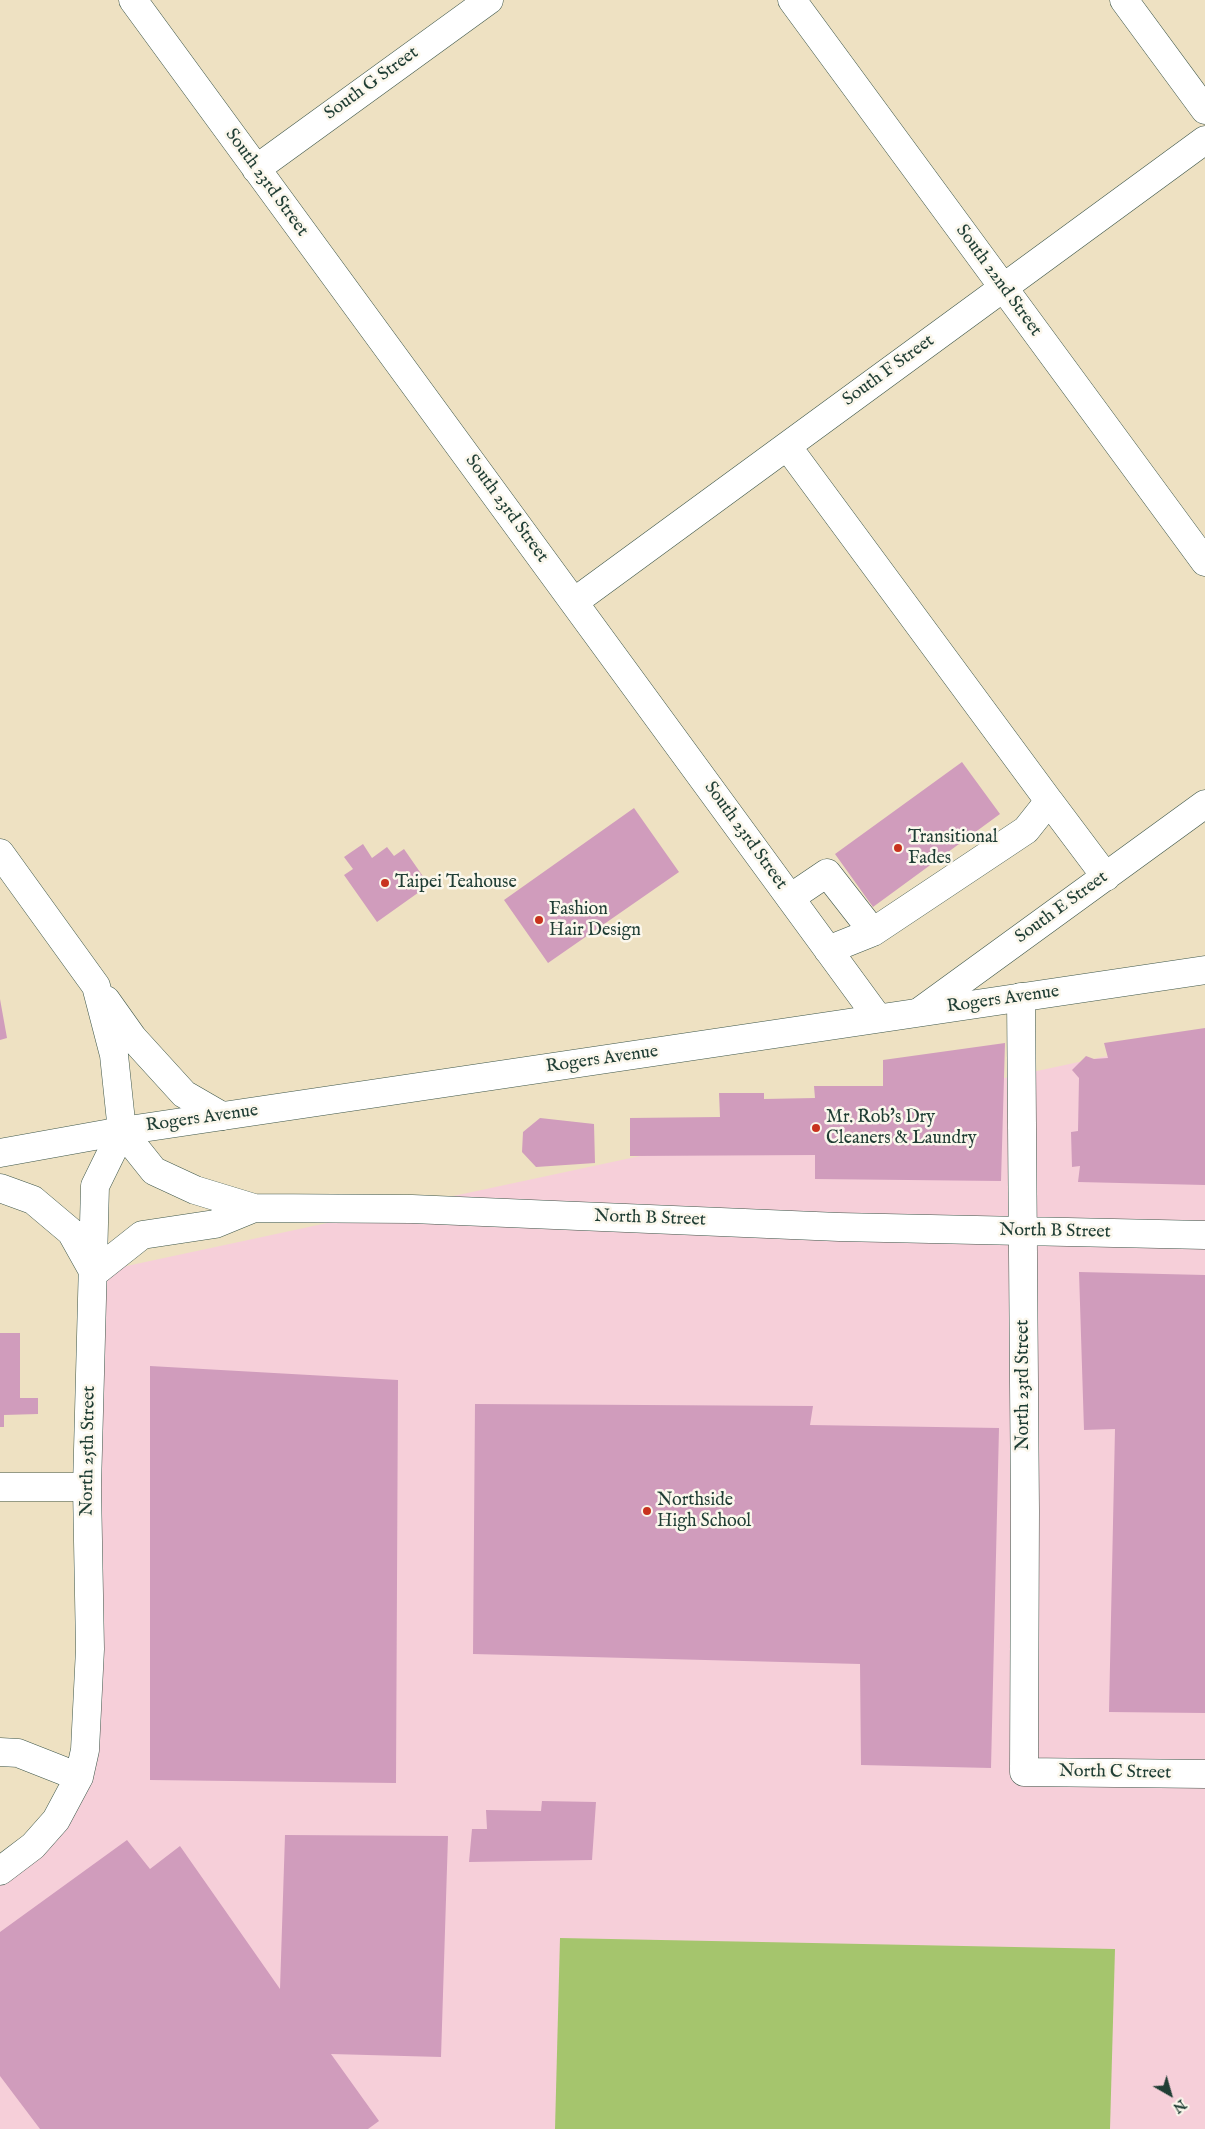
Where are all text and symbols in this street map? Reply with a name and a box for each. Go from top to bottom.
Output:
street label: South G Street [321,43,423,125]
street label: South 23rd Street [220,125,312,241]
street label: South 22nd Street [950,221,1046,341]
street label: South F Street [839,331,939,411]
street label: South 23rd Street [460,451,552,567]
street label: South 23rd Street [699,778,791,894]
place label: Transitional Fades [908,827,998,870]
marker: Transitional Fades [892,842,904,854]
street label: South E Street [1012,867,1112,949]
place label: Taipei Teahouse [395,872,517,894]
marker: Taipei Teahouse [379,877,391,889]
place label: Fashion Hair Design [549,899,641,942]
marker: Fashion Hair Design [533,914,545,926]
street label: Rogers Avenue [945,981,1061,1019]
street label: Rogers Avenue [544,1041,660,1079]
street label: Rogers Avenue [144,1100,260,1138]
place label: Mr. Rob's Dry Cleaners & Laundry [826,1107,976,1150]
marker: Mr. Rob's Dry Cleaners & Laundry [810,1122,822,1134]
street label: North B Street [594,1206,706,1232]
street label: North B Street [999,1220,1111,1244]
street label: North 23rd Street [1013,1319,1035,1451]
street label: North 25th Street [77,1386,101,1516]
place label: Northside High School [657,1490,751,1532]
marker: Northside High School [641,1505,653,1517]
street label: North C Street [1059,1761,1171,1785]
north arrow [1145,2069,1195,2119]
text: N [1169,2095,1190,2117]

